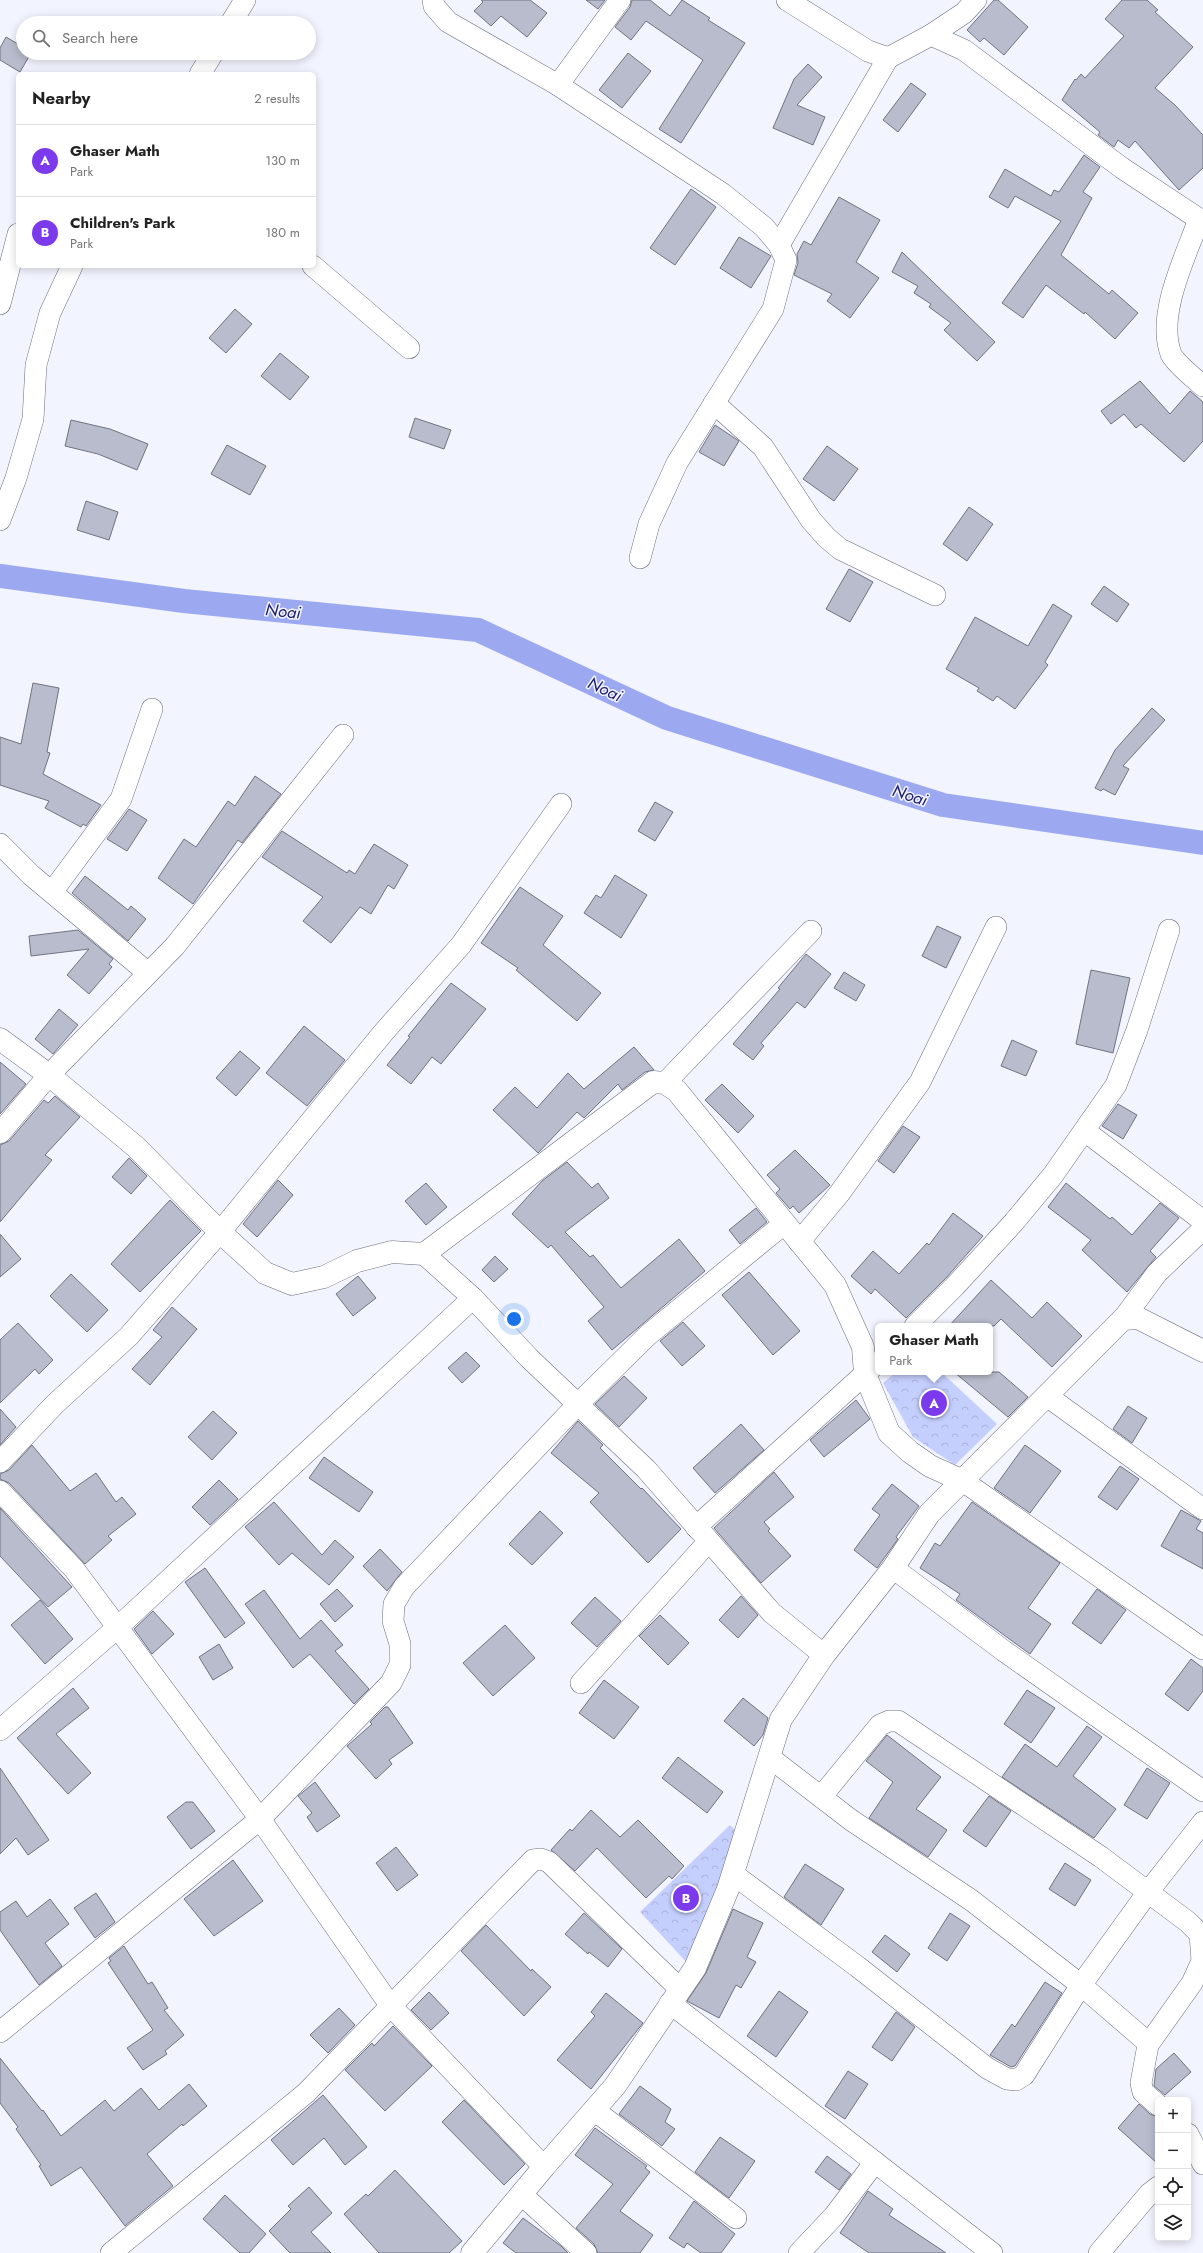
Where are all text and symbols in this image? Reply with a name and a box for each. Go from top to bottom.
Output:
search box [16,16,316,60]
icon: search [30,27,52,49]
text: Search here [62,27,138,49]
text: Nearby [32,86,90,110]
text: 2 results [254,89,300,108]
text: Ghaser Math [70,140,160,162]
text: A [40,151,50,170]
text: 130 m [265,151,300,170]
text: Park [70,162,93,181]
text: Children's Park [70,212,175,234]
text: B [41,223,49,242]
text: 180 m [265,223,300,242]
text: Park [70,234,93,253]
water label: Noai [264,597,303,625]
water label: Noai [584,671,627,708]
water label: Noai [889,778,931,812]
your location [504,1309,524,1329]
popup [875,1323,993,1375]
text: Ghaser Math [889,1329,979,1351]
text: Park [889,1351,912,1370]
pin: A [921,1388,947,1418]
pin: B [673,1883,699,1913]
map controls [1155,2097,1191,2241]
button: + [1155,2097,1191,2133]
button: − [1155,2133,1191,2169]
button: locate [1155,2169,1191,2205]
button: layers [1155,2205,1191,2241]

